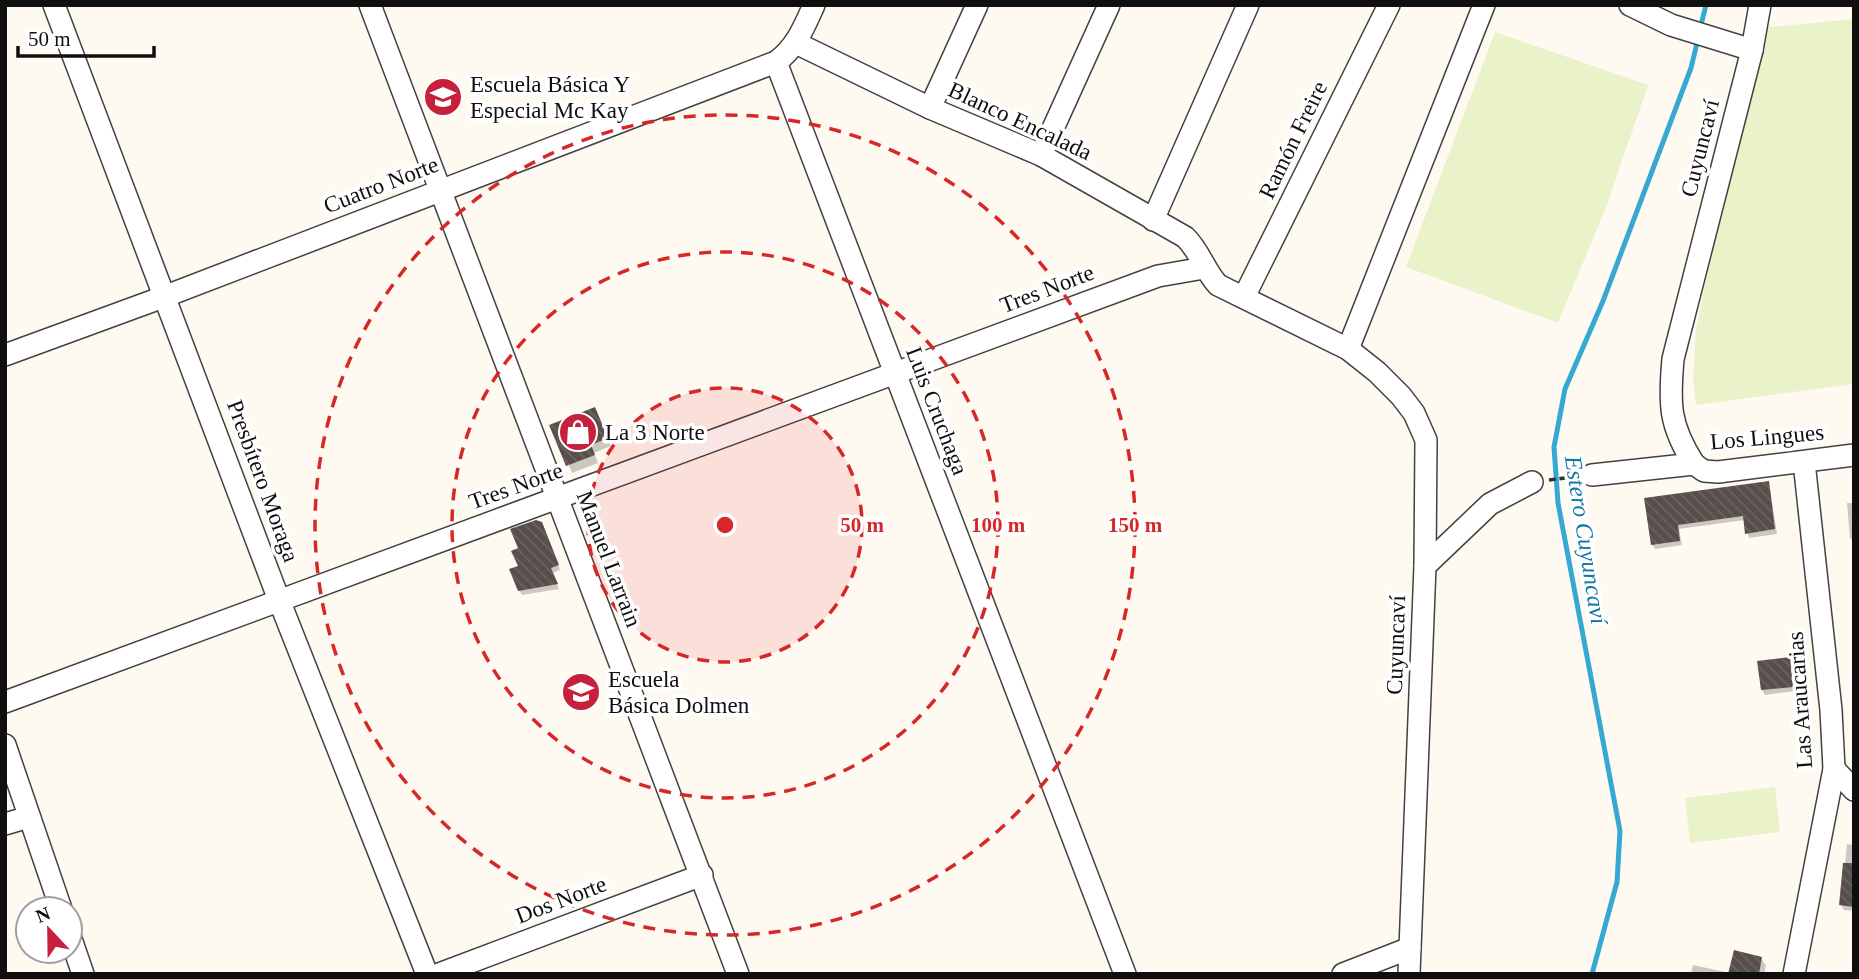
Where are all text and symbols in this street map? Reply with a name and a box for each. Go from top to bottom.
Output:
scale bar [18,14,154,58]
text: 50 m [28,27,71,51]
place label: Escuela Básica Y Especial Mc Kay [470,72,630,123]
school or university icon: Escuela Básica Y Especial Mc Kay [422,76,464,118]
street label: Blanco Encalada [944,77,1096,165]
street label: Ramón Freire [1254,77,1332,203]
street label: Cuyuncaví [1676,96,1724,199]
street label: Cuatro Norte [320,152,442,218]
street label: Tres Norte [997,260,1097,318]
street label: Luis Cruchaga [901,344,973,478]
street label: Presbítero Moraga [222,397,304,565]
shop icon: La 3 Norte [557,411,599,453]
place label: La 3 Norte [605,420,705,445]
street label: Los Lingues [1709,420,1825,454]
water label: Estero Cuyuncaví [1560,453,1613,628]
street label: Tres Norte [466,457,566,515]
street label: Manuel Larrain [572,487,647,631]
centre of rings [713,513,737,537]
text: 50 m [840,513,884,537]
text: 100 m [971,513,1026,537]
text: 150 m [1108,513,1163,537]
street label: Cuyuncaví [1382,594,1410,695]
street label: Las Araucarias [1783,631,1817,769]
place label: Escuela Básica Dolmen [608,667,750,718]
school or university icon: Escuela Básica Dolmen [560,671,602,713]
street label: Dos Norte [512,871,610,929]
north arrow [14,895,84,965]
text: N [33,902,53,927]

